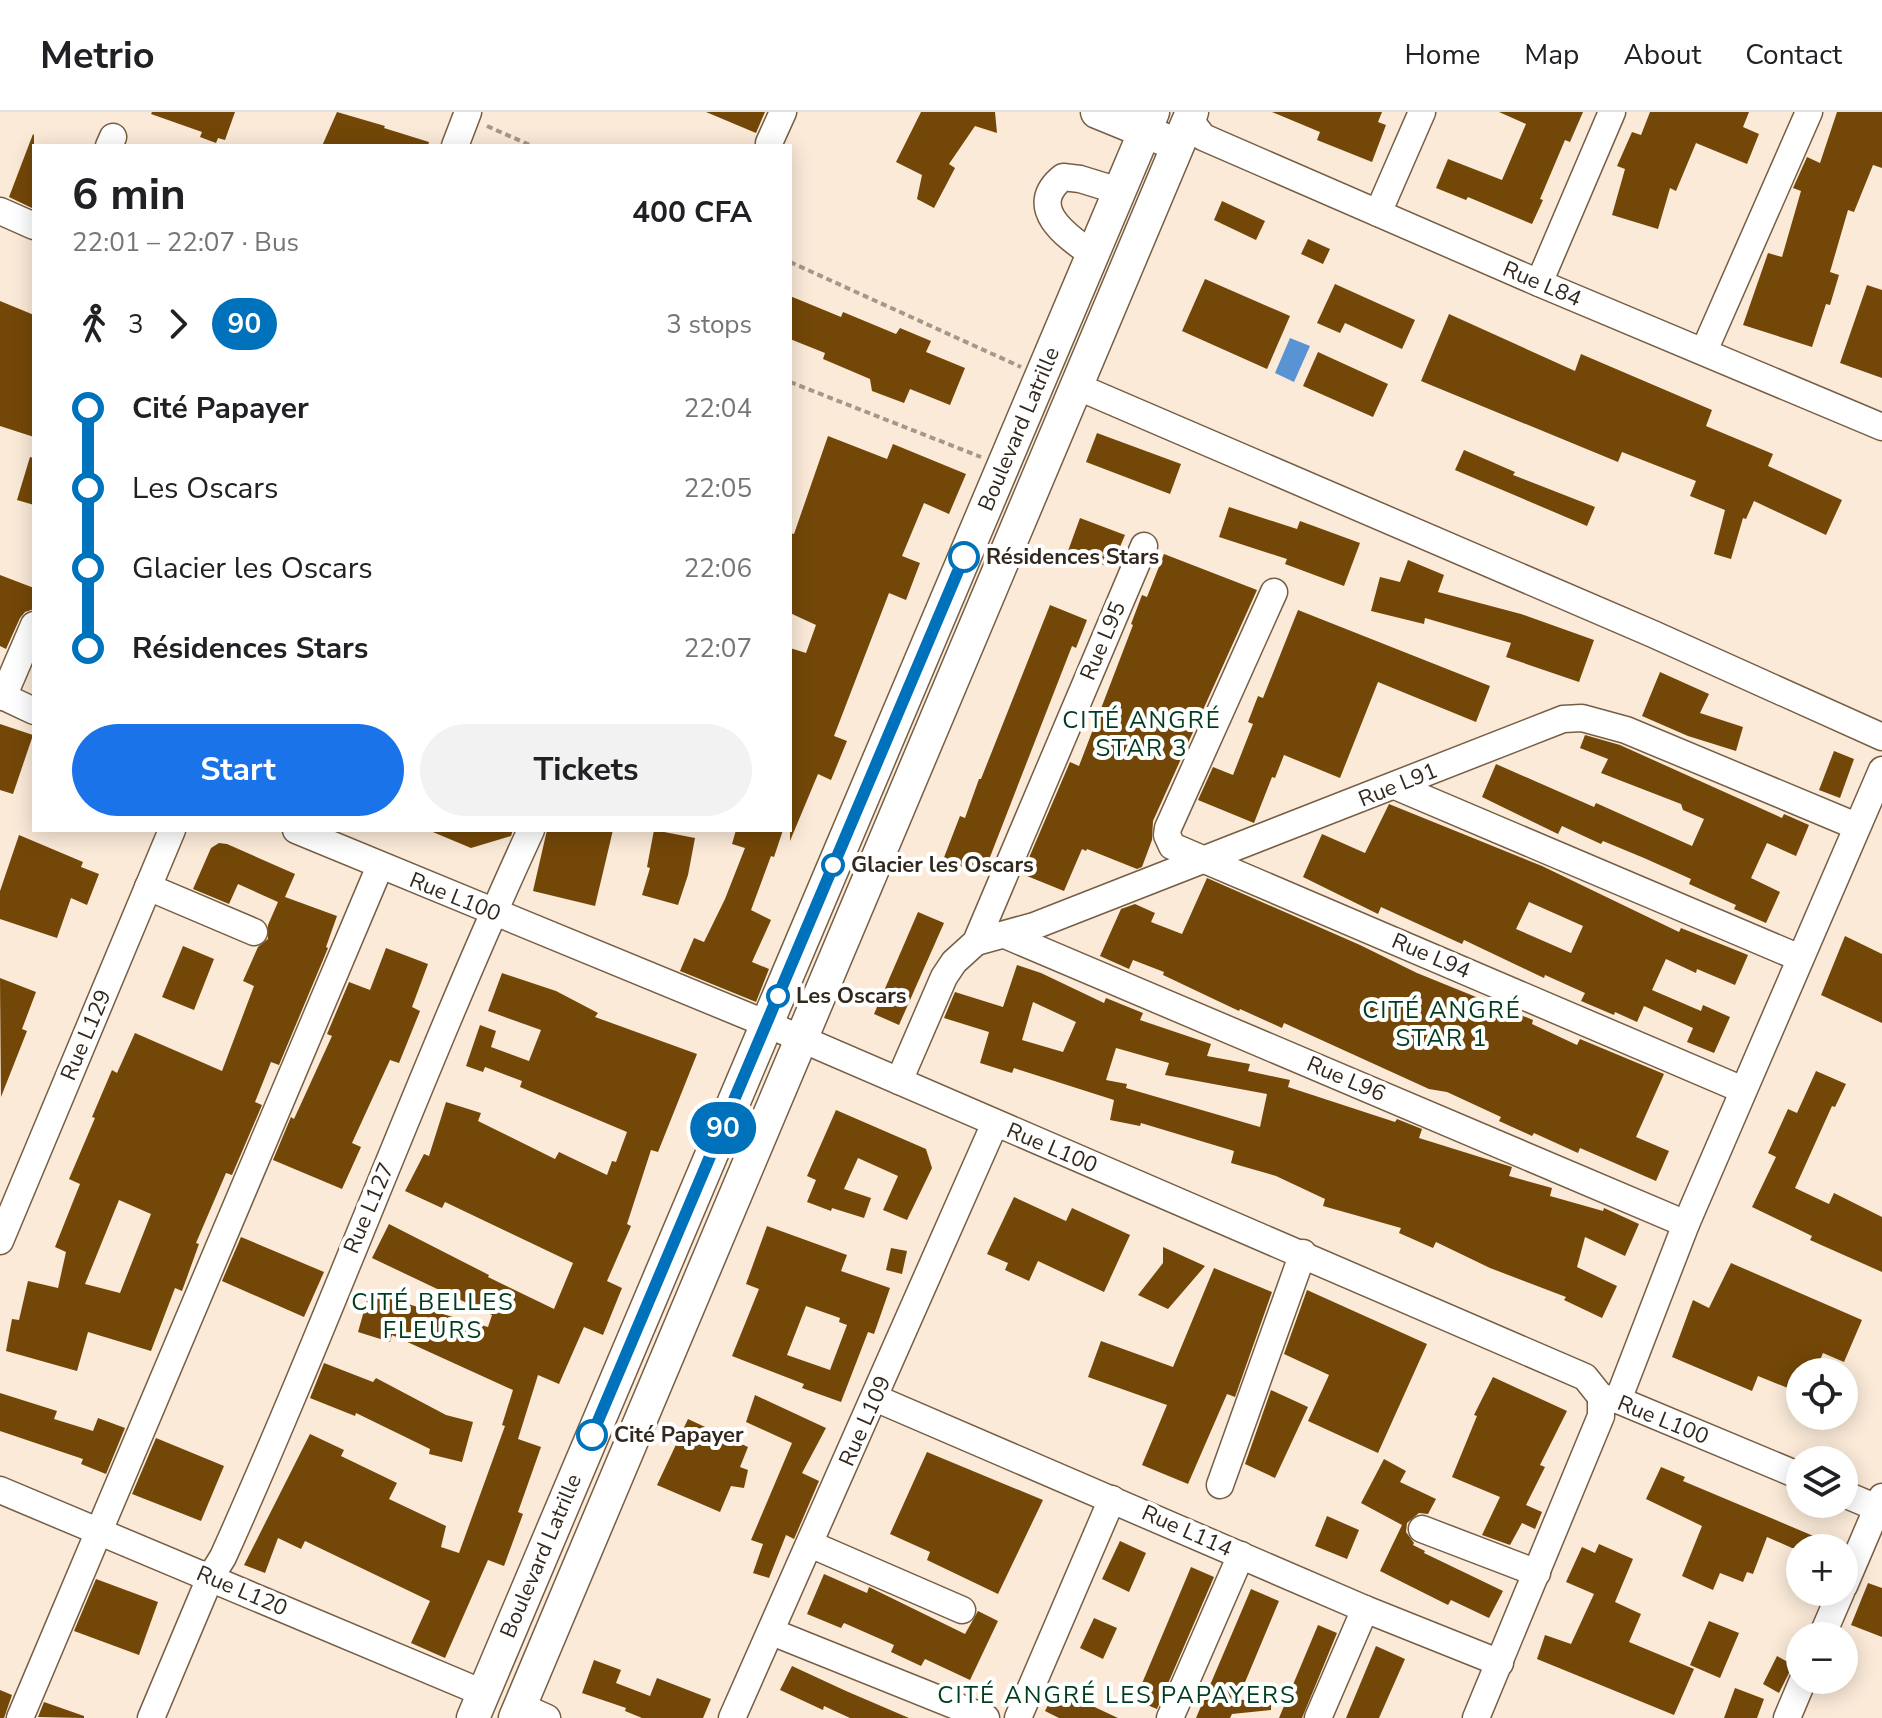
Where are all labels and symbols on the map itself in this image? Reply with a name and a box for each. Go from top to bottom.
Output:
street label: Rue L84 [1498,254,1586,314]
street label: Boulevard Latrille [971,342,1067,516]
marker: Résidences Stars [949,542,979,572]
place label: Résidences Stars [986,542,1159,572]
street label: Rue L95 [1073,597,1133,685]
district label: CITÉ ANGRÉ STAR 3 [1062,704,1222,764]
street label: Rue L91 [1354,756,1442,814]
place label: Glacier les Oscars [851,850,1034,880]
marker: Glacier les Oscars [822,854,844,876]
street label: Rue L100 [405,865,505,929]
street label: Rue L94 [1387,926,1475,986]
place label: Les Oscars [796,981,906,1011]
street label: Rue L129 [53,985,119,1085]
marker: Les Oscars [767,985,789,1007]
district label: CITÉ ANGRÉ STAR 1 [1362,994,1522,1054]
street label: Rue L96 [1302,1049,1390,1109]
line badge: 90 [687,1102,759,1154]
street label: Rue L100 [1002,1115,1102,1181]
street label: Rue L127 [336,1158,402,1258]
district label: CITÉ BELLES FLEURS [351,1286,515,1346]
street label: Rue L109 [832,1371,898,1471]
street label: Rue L100 [1613,1388,1713,1452]
marker: Cité Papayer [577,1420,607,1450]
place label: Cité Papayer [614,1420,744,1450]
street label: Boulevard Latrille [493,1469,589,1643]
street label: Rue L114 [1137,1498,1237,1564]
street label: Rue L120 [192,1558,292,1624]
district label: CITÉ ANGRÉ LES PAPAYERS [937,1679,1297,1711]

